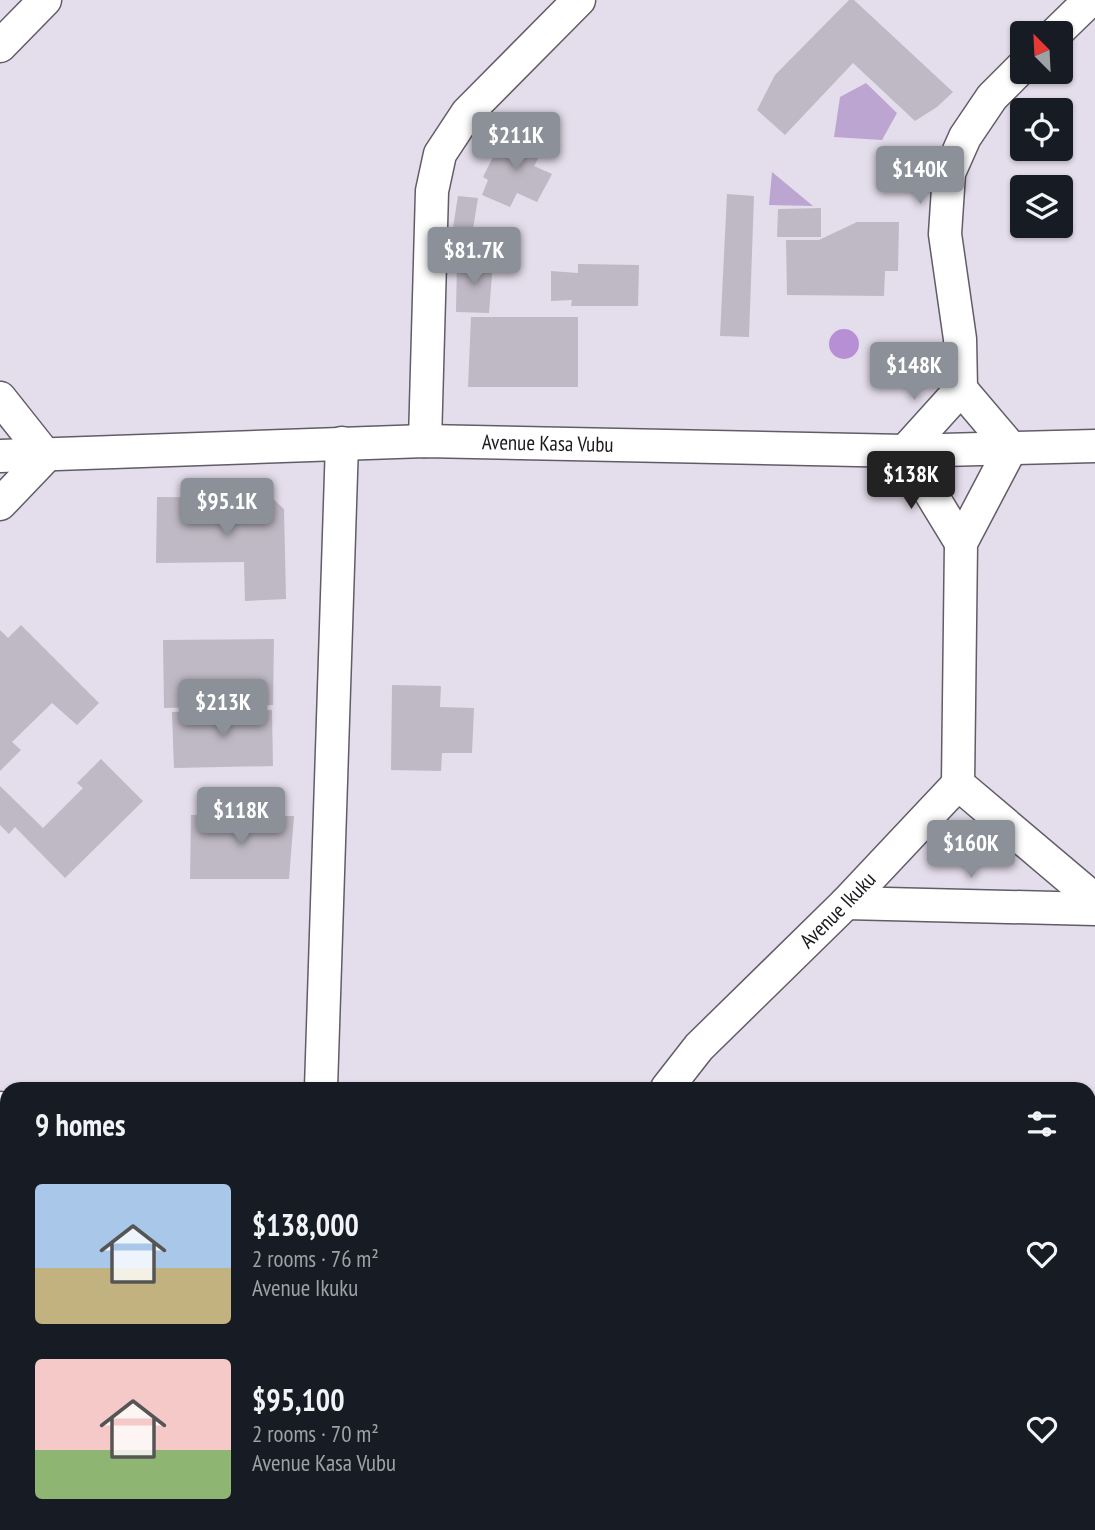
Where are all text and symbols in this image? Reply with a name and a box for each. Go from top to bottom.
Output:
north arrow [1010,21,1073,84]
map controls [1010,21,1073,238]
button: locate [1010,98,1073,161]
pin: $211K [467,113,565,172]
text: $211K [488,120,544,149]
pin: $140K [871,146,969,206]
text: $140K [892,154,948,183]
button: layers [1010,175,1073,238]
pin: $81.7K [417,228,531,287]
text: $81.7K [444,235,504,264]
pin: $148K [865,342,963,402]
text: $148K [886,350,942,379]
street label: Avenue Kasa Vubu [482,428,614,458]
pin: $138K [862,452,960,511]
text: $138K [883,459,939,488]
pin: $95.1K [170,478,284,538]
text: $95.1K [197,486,257,515]
pin: $213K [174,680,272,739]
text: $213K [195,687,251,716]
pin: $118K [192,788,290,847]
text: $118K [213,795,269,824]
pin: $160K [922,820,1020,880]
text: $160K [943,828,999,857]
street label: Avenue Ikuku [794,866,881,954]
text: 9 homes [35,1105,126,1144]
icon: filters [1023,1105,1061,1143]
text: $138,000 [252,1205,359,1244]
icon: home [91,1212,175,1296]
icon: heart [1023,1235,1061,1273]
text: 2 rooms · 76 m² [252,1244,379,1273]
text: Avenue Ikuku [252,1273,358,1302]
text: $95,100 [252,1380,345,1419]
icon: home [91,1387,175,1471]
icon: heart [1023,1410,1061,1448]
text: 2 rooms · 70 m² [252,1419,379,1448]
text: Avenue Kasa Vubu [252,1448,396,1477]

